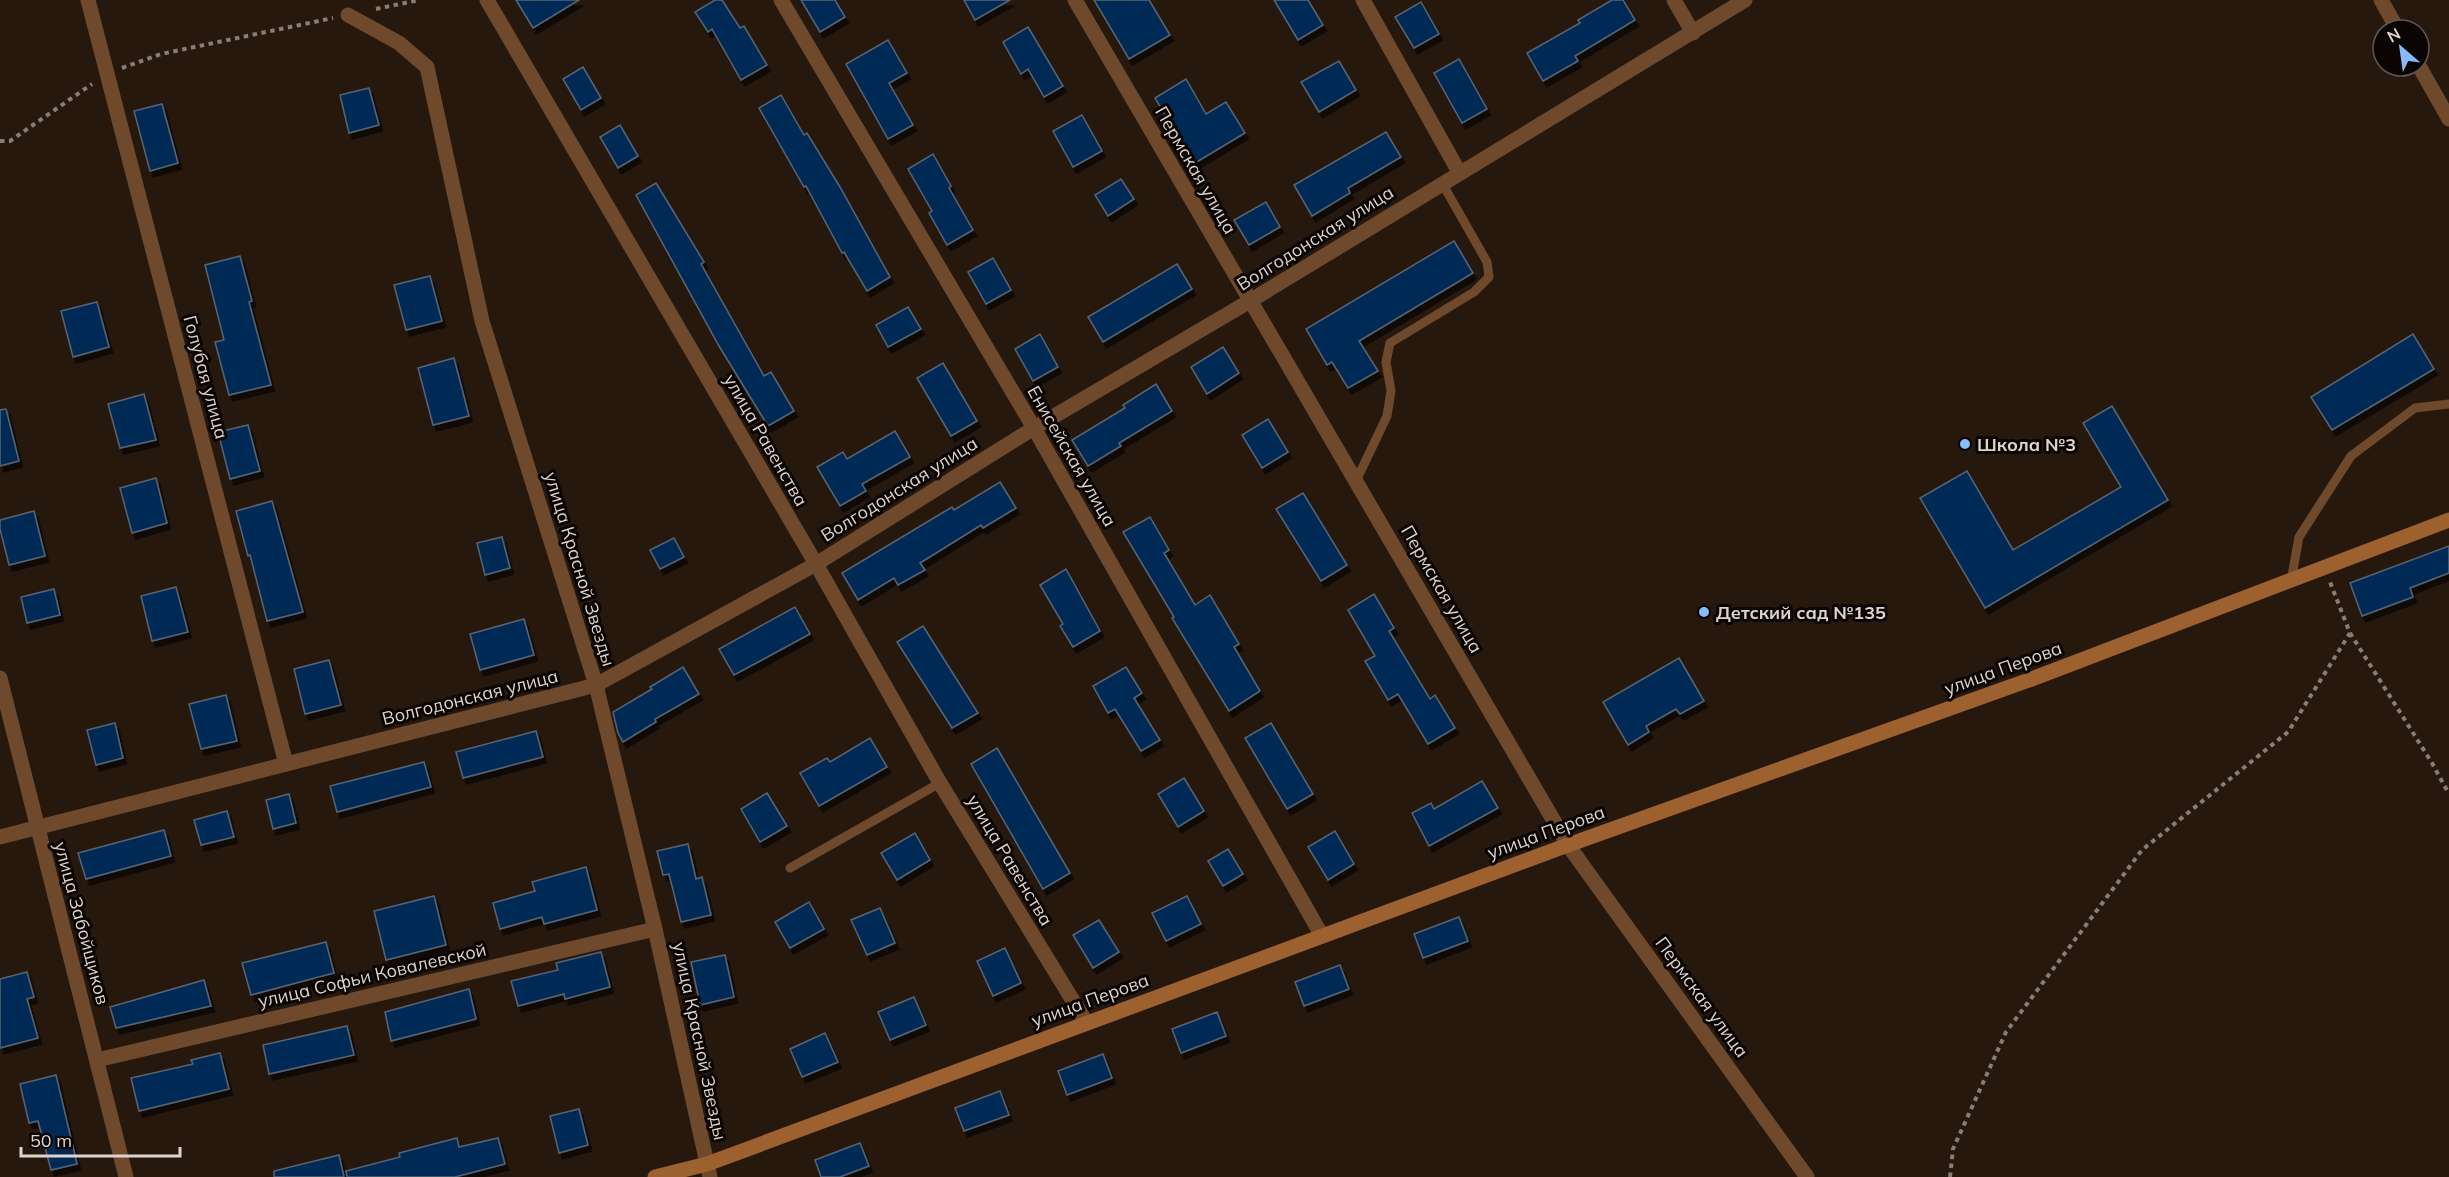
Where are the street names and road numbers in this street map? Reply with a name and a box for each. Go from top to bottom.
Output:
street label: Пермская улица [1150,102,1242,238]
street label: Волгодонская улица [1232,180,1398,296]
street label: Голубая улица [178,313,234,441]
street label: улица Равенства [719,370,813,510]
street label: Енисейская улица [1022,382,1122,530]
street label: Волгодонская улица [816,431,982,547]
street label: улица Красной Звезды [539,469,621,669]
street label: Пермская улица [1396,521,1488,657]
street label: улица Перова [1941,636,2065,700]
street label: Волгодонская улица [380,664,560,730]
street label: улица Равенства [962,790,1058,930]
street label: улица Перова [1484,800,1608,864]
street label: улица Забойщиков [49,839,115,1007]
street label: Пермская улица [1650,932,1754,1062]
street label: улица Софьи Ковалевской [256,938,488,1012]
street label: улица Красной Звезды [668,940,732,1142]
street label: улица Перова [1028,968,1152,1032]

